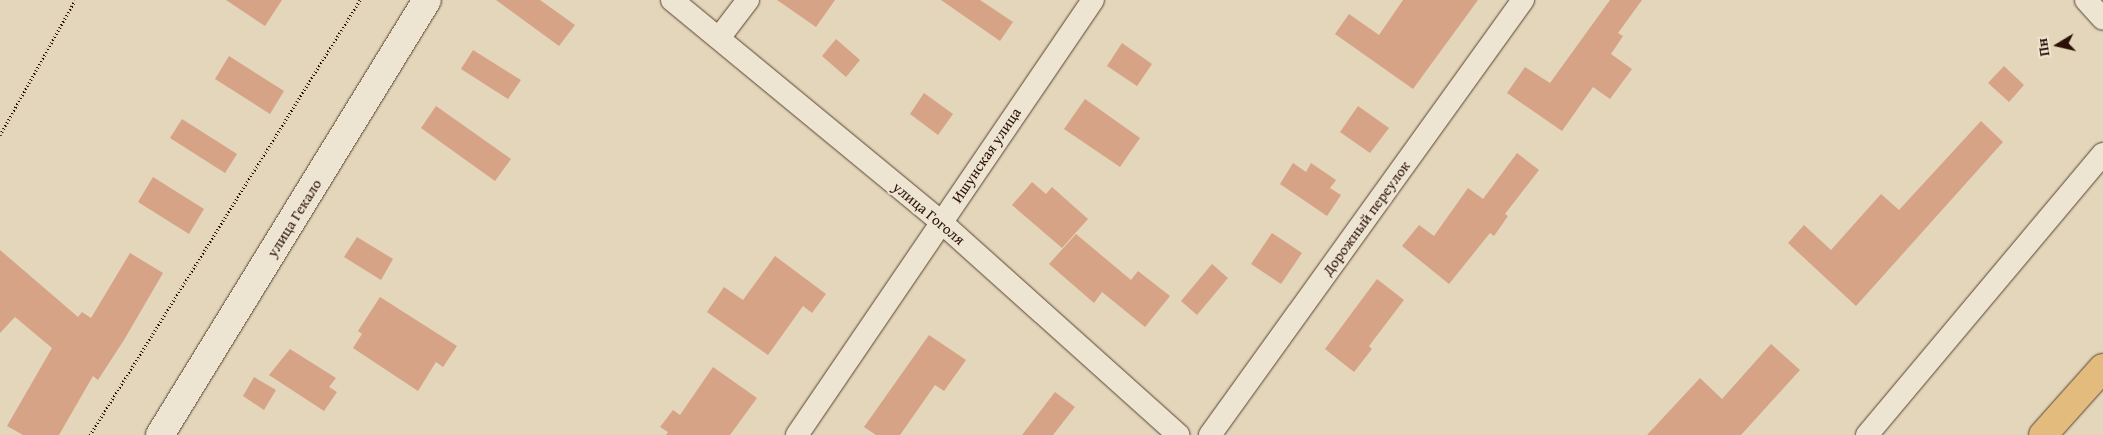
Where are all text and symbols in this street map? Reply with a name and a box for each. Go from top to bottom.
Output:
north arrow [2033,20,2083,70]
text: Пн [2032,37,2054,58]
street label: Ишунская улица [948,104,1024,206]
street label: Дорожный переулок [1318,157,1414,279]
street label: улица Гекало [263,175,325,261]
street label: улица Гоголя [889,178,969,248]

